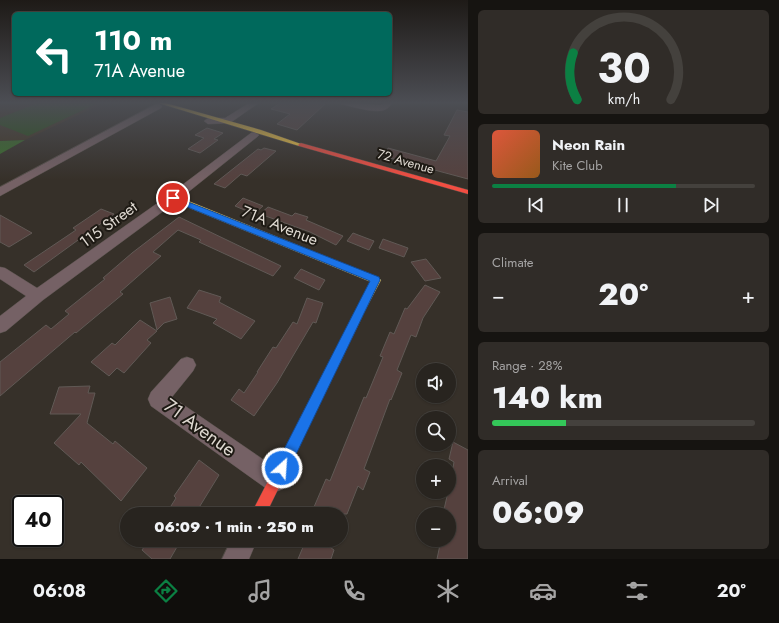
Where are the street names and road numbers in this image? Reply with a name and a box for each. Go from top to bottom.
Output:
street label: 72 Avenue [375,144,437,179]
street label: 115 Street [75,195,142,253]
street label: 71A Avenue [238,200,322,251]
street label: 71 Avenue [158,392,242,463]

